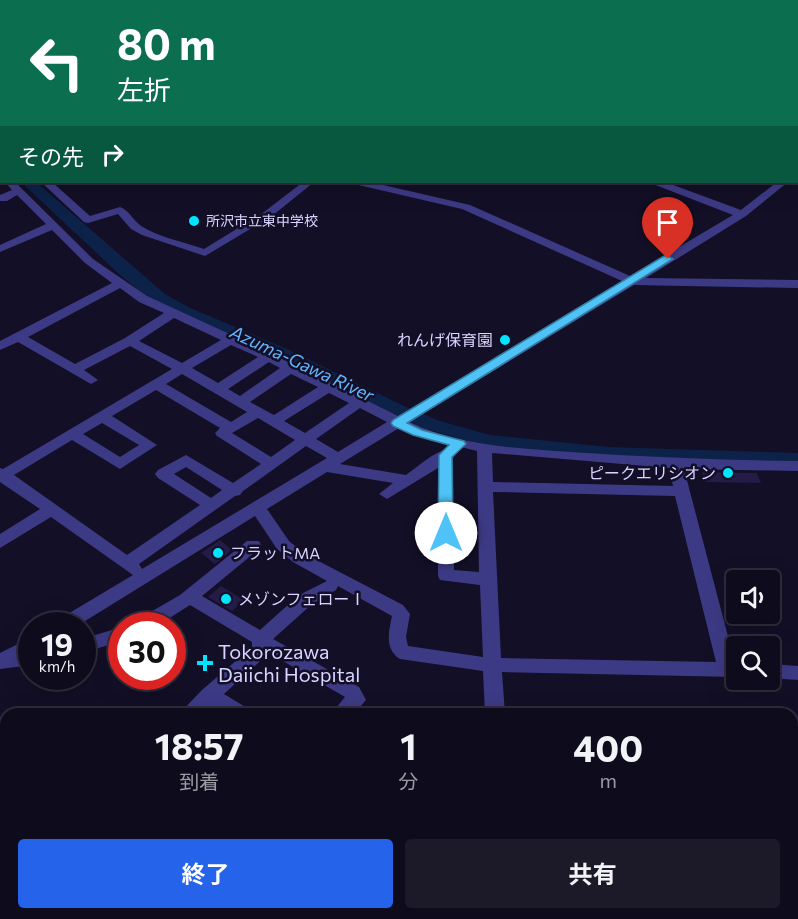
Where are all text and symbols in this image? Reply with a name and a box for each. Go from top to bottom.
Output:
text: 80 m [117,17,216,69]
icon: left [18,24,96,102]
text: 左折 [117,73,171,106]
icon: right [96,138,129,171]
text: その先 [18,143,84,170]
pin [642,197,693,259]
icon: arrive [651,206,684,239]
place label: 所沢市立東中学校 [206,212,318,229]
marker: 所沢市立東中学校 [187,214,201,228]
water label: Azuma-Gawa River [226,320,378,406]
place label: れんげ保育園 [397,330,493,349]
marker: れんげ保育園 [498,333,512,347]
place label: ピークエリシオン [588,463,716,482]
marker: ピークエリシオン [721,466,735,480]
position arrow [414,501,478,565]
place label: フラットMA [230,543,320,562]
marker: フラットMA [211,546,225,560]
map controls [726,570,780,690]
button: sound [726,570,780,624]
place label: メゾンフェローⅠ [238,589,366,608]
marker: メゾンフェローⅠ [219,592,233,606]
speed limit sign: 30 [108,612,186,690]
text: 19 [41,625,73,662]
button: search [726,636,780,690]
place label: Tokorozawa Daiichi Hospital [218,639,360,686]
marker: Tokorozawa Daiichi Hospital [196,654,214,672]
text: km/h [39,657,75,675]
text: 18:57 [155,723,244,767]
text: 1 [400,723,417,767]
text: 400 [573,725,643,769]
text: m [599,768,617,792]
text: 到着 [179,769,219,793]
text: 分 [398,769,418,793]
button: 終了 [18,839,393,908]
button: 共有 [405,839,780,908]

